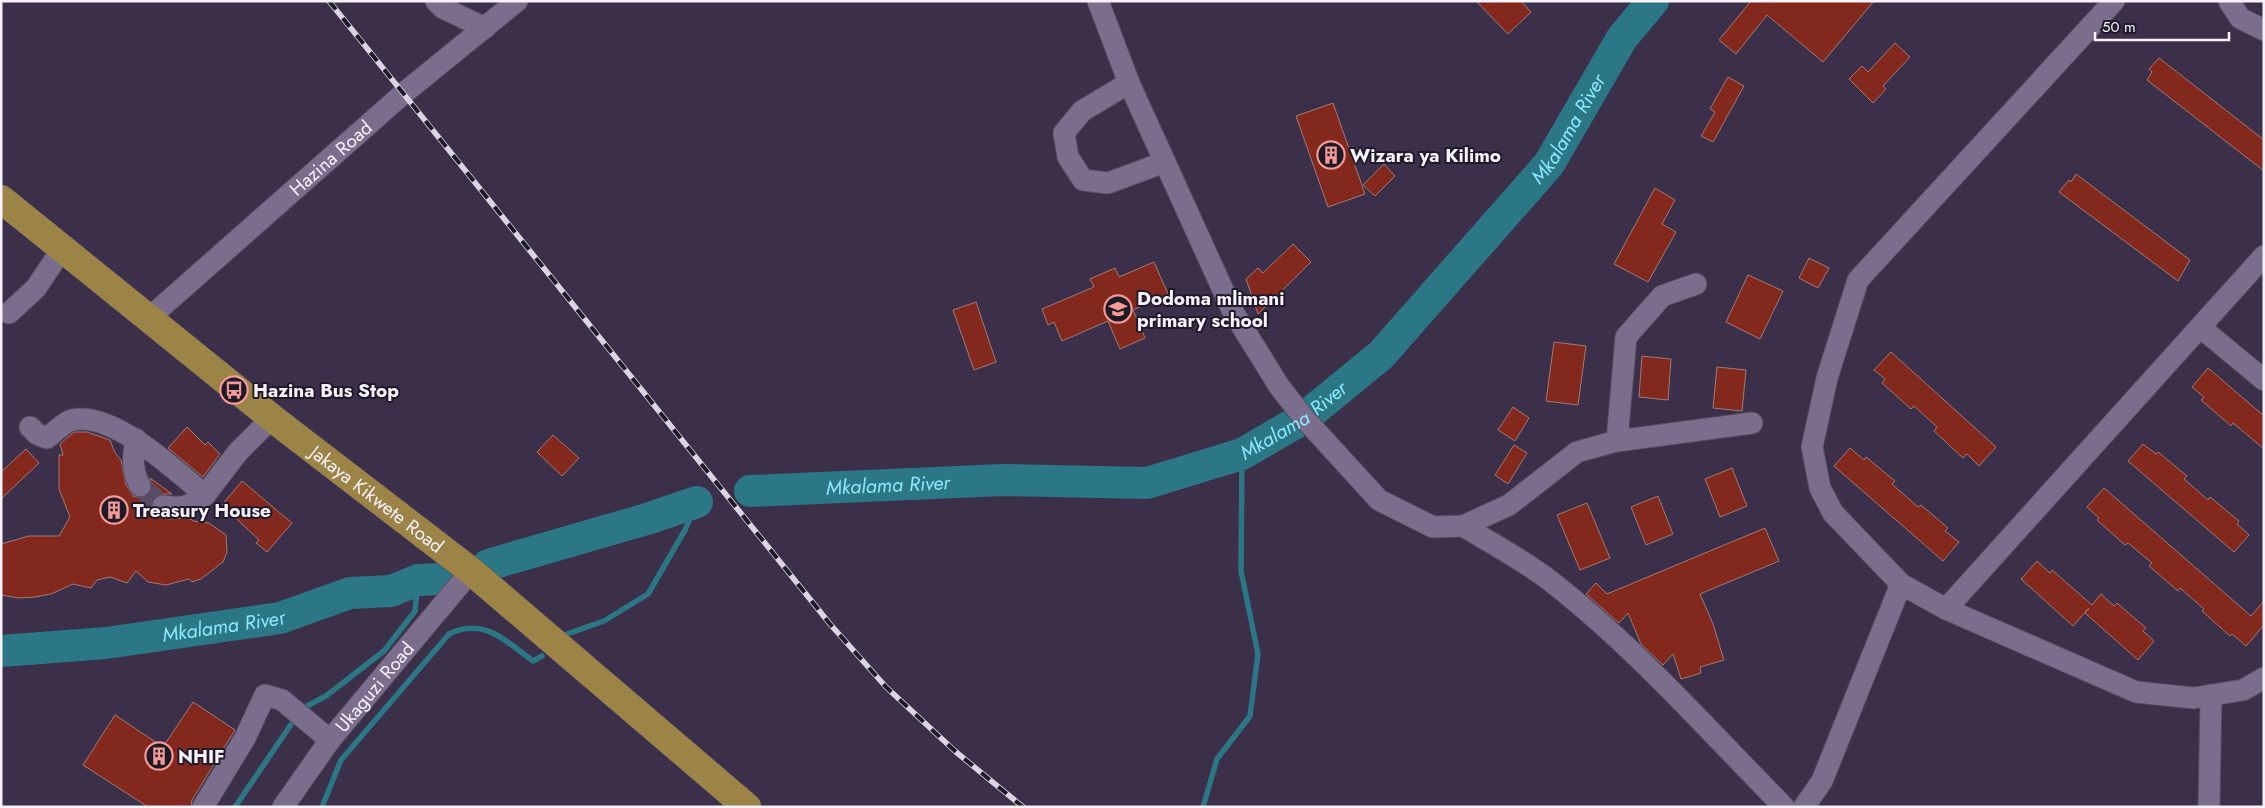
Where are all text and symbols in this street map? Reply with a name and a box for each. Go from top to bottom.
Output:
scale bar [2095,10,2229,42]
text: 50 m [2102,16,2136,38]
water label: Mkalama River [1524,68,1614,191]
street label: Hazina Road [284,114,378,202]
building icon: Wizara ya Kilimo [1316,140,1346,170]
place label: Wizara ya Kilimo [1350,142,1501,169]
place label: Dodoma mlimani primary school [1137,285,1285,334]
school or university icon: Dodoma mlimani primary school [1103,294,1133,324]
water label: Mkalama River [1234,374,1355,467]
bus stop icon: Hazina Bus Stop [219,375,249,405]
place label: Hazina Bus Stop [253,377,399,404]
street label: Jakaya Kikwete Road [302,437,449,559]
water label: Mkalama River [825,468,952,503]
building icon: Treasury House [99,495,129,525]
place label: Treasury House [133,497,271,524]
water label: Mkalama River [160,603,291,650]
street label: Ukaguzi Road [329,636,421,738]
building icon: NHIF [144,741,174,771]
place label: NHIF [178,743,225,770]

